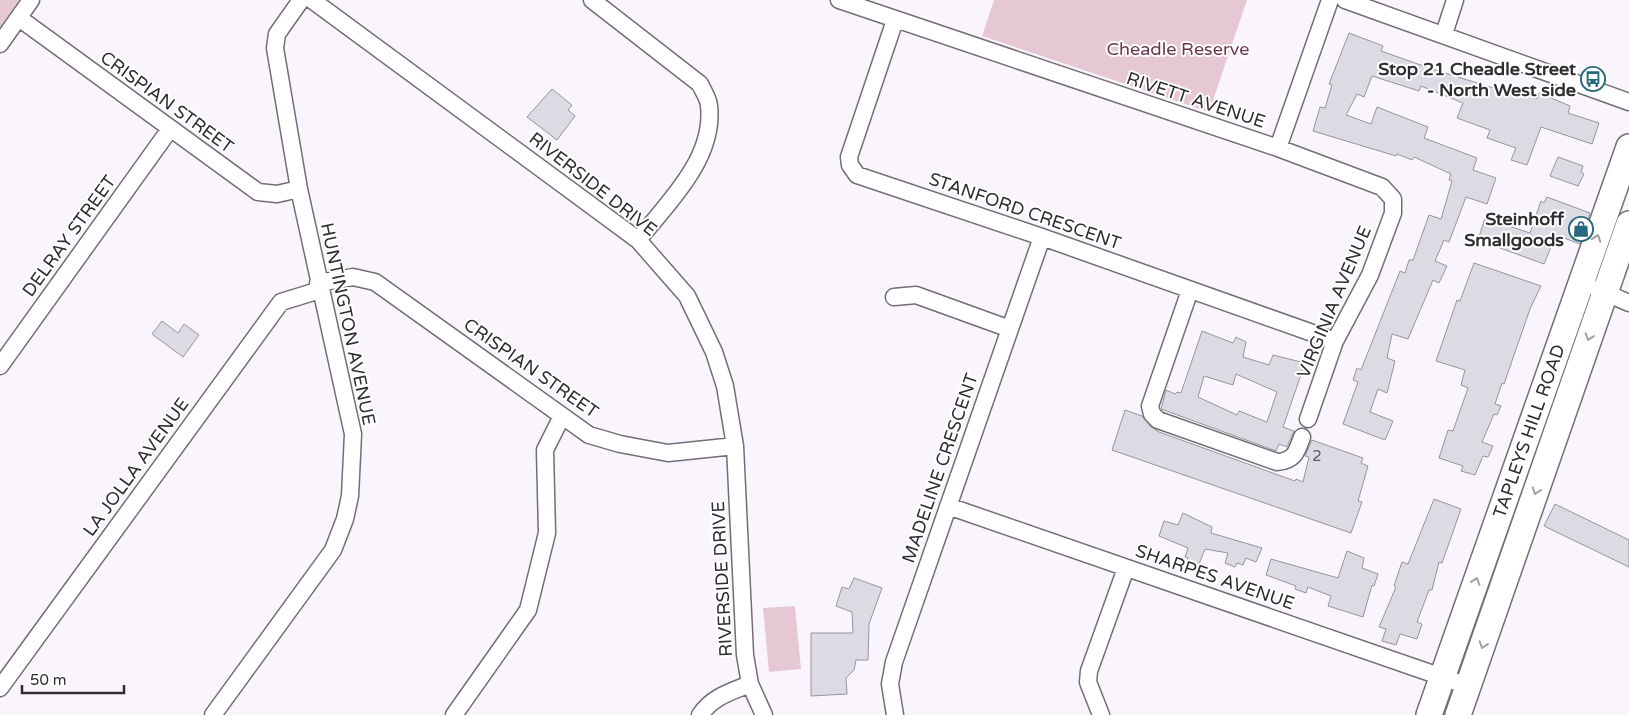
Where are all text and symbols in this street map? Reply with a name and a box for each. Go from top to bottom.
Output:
park label: Cheadle Reserve [1107,38,1249,60]
street label: CRISPIAN STREET [96,46,238,158]
place label: Stop 21 Cheadle Street - North West side [1378,58,1576,101]
bus stop icon: Stop 21 Cheadle Street - North West side [1580,66,1606,92]
street label: RIVETT AVENUE [1124,67,1268,133]
street label: RIVERSIDE DRIVE [525,127,661,241]
street label: STANFORD CRESCENT [926,168,1124,254]
street label: DELRAY STREET [18,171,120,301]
place label: Steinhoff Smallgoods [1464,208,1565,251]
shop icon: Steinhoff Smallgoods [1568,216,1594,242]
street label: HUNTINGTON AVENUE [316,221,380,427]
street label: VIRGINIA AVENUE [1292,223,1376,381]
one-way arrow [1591,234,1601,242]
street label: CRISPIAN STREET [459,313,603,423]
one-way arrow [1584,333,1594,341]
street label: TAPLEYS HILL ROAD [1488,341,1570,521]
street label: MADELINE CRESCENT [897,370,983,566]
street label: LA JOLLA AVENUE [78,393,194,541]
house number: 2 [1312,447,1322,465]
one-way arrow [1532,486,1542,495]
street label: RIVERSIDE DRIVE [707,500,737,658]
street label: SHARPES AVENUE [1133,540,1297,614]
one-way arrow [1470,578,1480,586]
one-way arrow [1479,640,1489,648]
scale bar [22,662,125,694]
text: 50 m [30,671,67,689]

